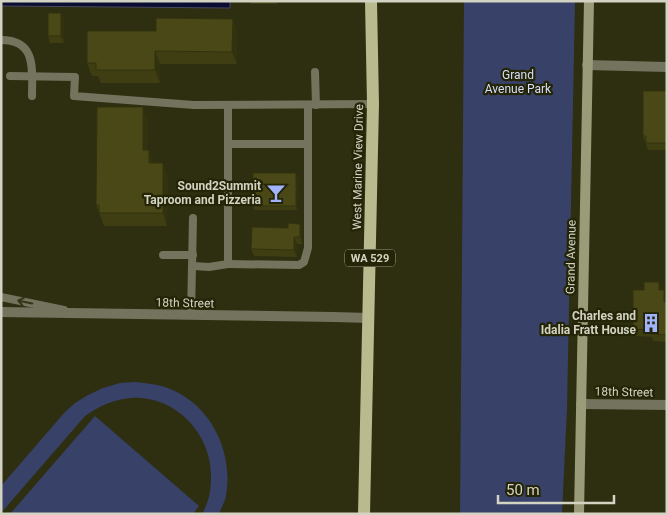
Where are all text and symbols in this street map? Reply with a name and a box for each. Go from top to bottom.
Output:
park label: Grand Avenue Park [485,68,552,96]
street label: West Marine View Drive [350,104,366,230]
place label: Sound2Summit Taproom and Pizzeria [144,179,262,207]
bar icon: Sound2Summit Taproom and Pizzeria [265,182,287,204]
street label: Grand Avenue [563,220,579,294]
road number: WA 529 [345,250,395,266]
street label: 18th Street [156,295,215,311]
one-way arrow [17,297,33,306]
place label: Charles and Idalia Fratt House [541,309,637,337]
building icon: Charles and Idalia Fratt House [640,312,662,334]
street label: 18th Street [595,384,654,400]
scale bar [498,472,614,504]
text: 50 m [506,481,540,499]

